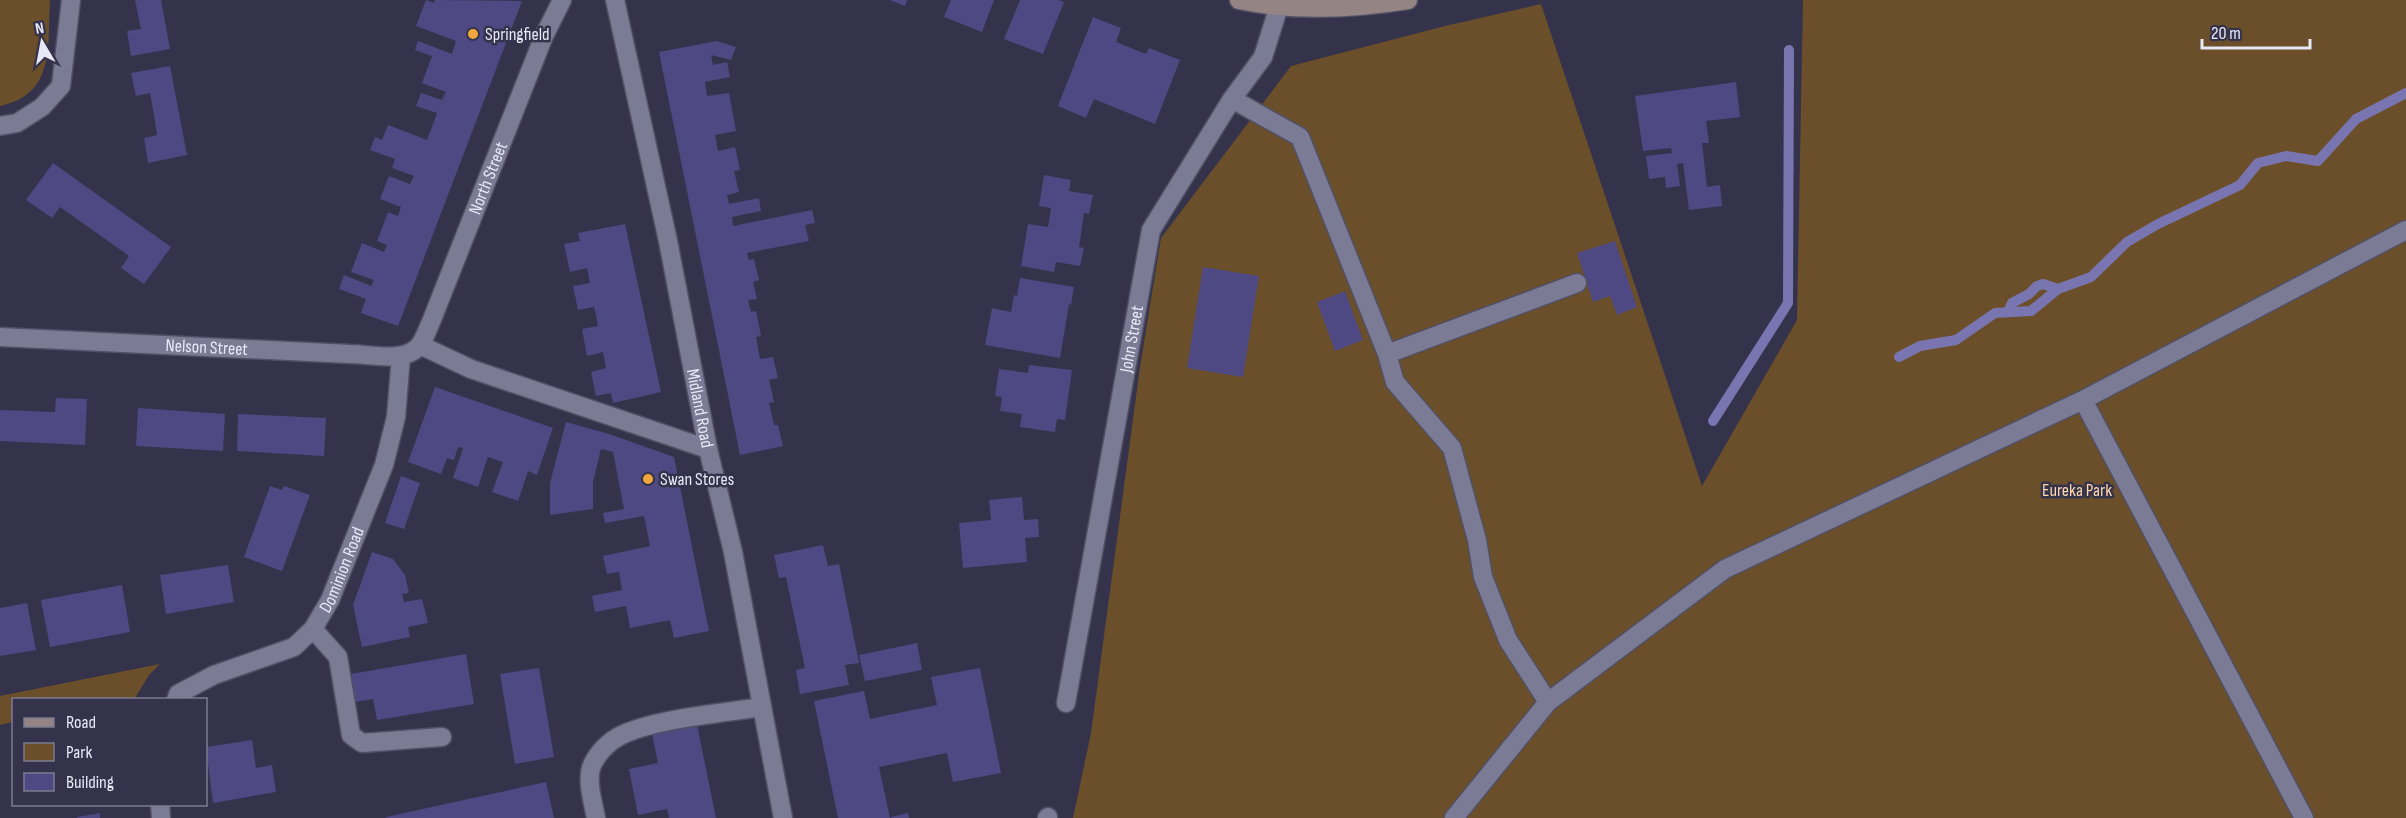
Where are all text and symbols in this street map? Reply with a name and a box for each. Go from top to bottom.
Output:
north arrow [12,12,72,72]
scale bar [2202,12,2310,50]
text: N [34,19,46,39]
text: 20 m [2211,23,2241,44]
place label: Springfield [485,24,550,45]
marker: Springfield [466,27,480,41]
street label: North Street [465,138,512,217]
street label: John Street [1115,303,1148,375]
street label: Nelson Street [165,335,249,360]
street label: Midland Road [682,367,718,450]
place label: Swan Stores [660,469,734,490]
marker: Swan Stores [641,472,655,486]
park label: Eureka Park [2042,480,2112,501]
street label: Dominion Road [315,524,369,617]
legend [12,698,207,806]
text: Road [66,712,96,733]
text: Park [66,742,92,763]
text: Building [66,772,114,793]

